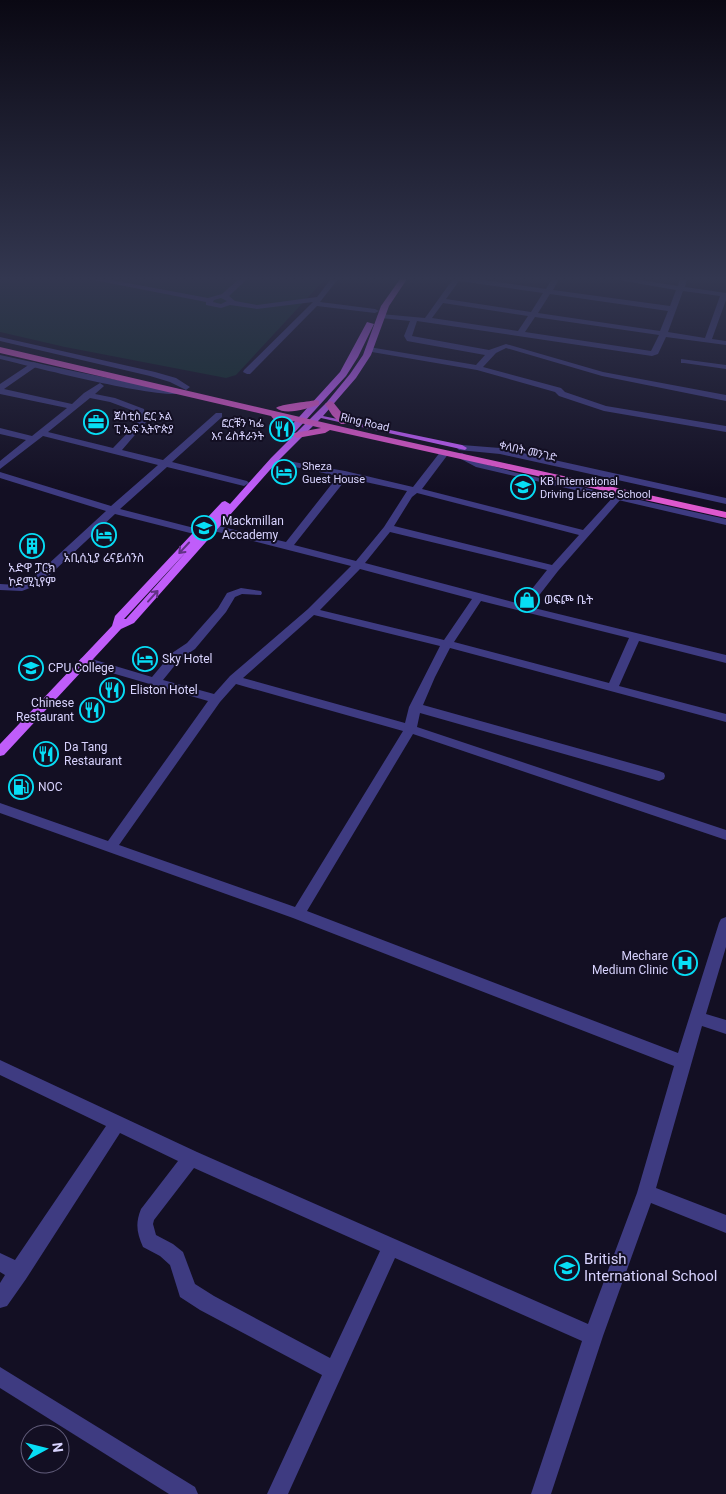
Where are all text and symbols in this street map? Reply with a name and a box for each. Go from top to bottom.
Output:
office icon: ጀስቲስ ፎር ኦል ፒ ኤፍ ኢትዮጵያ [83,409,109,435]
place label: ጀስቲስ ፎር ኦል ፒ ኤፍ ኢትዮጵያ [114,410,174,436]
street label: Ring Road [339,411,391,434]
restaurant icon: ፎርቹን ካፌ እና ሬስቶራንት [269,416,295,442]
place label: ፎርቹን ካፌ እና ሬስቶራንት [211,417,264,443]
street label: ቀለበት መንገድ [498,439,558,464]
hotel icon: Sheza Guest House [271,459,297,485]
place label: Sheza Guest House [302,460,365,486]
school or university icon: KB International Driving License School [510,474,536,500]
place label: KB International Driving License School [540,475,651,501]
place label: Mackmillan Accademy [222,514,284,542]
school or university icon: Mackmillan Accademy [191,515,217,541]
hotel icon: አቢሲኒያ ሬናይሰንስ [91,522,117,548]
building icon: አድዋ ፓርክ ኮደሚኒየም [19,533,45,559]
one-way arrow [178,541,190,554]
place label: አቢሲኒያ ሬናይሰንስ [64,551,144,565]
place label: አድዋ ፓርክ ኮደሚኒየም [8,561,56,589]
shop icon: ወፍጮ ቤት [514,587,540,613]
one-way arrow [147,589,159,602]
place label: ወፍጮ ቤት [544,593,594,607]
hotel icon: Sky Hotel [132,646,158,672]
place label: Sky Hotel [162,652,212,666]
school or university icon: CPU College [18,655,44,681]
place label: CPU College [48,661,114,675]
restaurant icon: Eliston Hotel [99,677,125,703]
place label: Eliston Hotel [130,683,198,697]
place label: Chinese Restaurant [16,696,74,724]
restaurant icon: Chinese Restaurant [79,697,105,723]
place label: Da Tang Restaurant [64,740,122,768]
restaurant icon: Da Tang Restaurant [33,741,59,767]
fuel station icon: NOC [8,774,34,800]
place label: NOC [38,780,63,794]
place label: Mechare Medium Clinic [592,949,668,977]
hospital icon: Mechare Medium Clinic [672,950,698,976]
place label: British International School [584,1250,717,1285]
school or university icon: British International School [554,1255,580,1281]
north arrow [20,1424,70,1474]
text: N [49,1442,66,1453]

